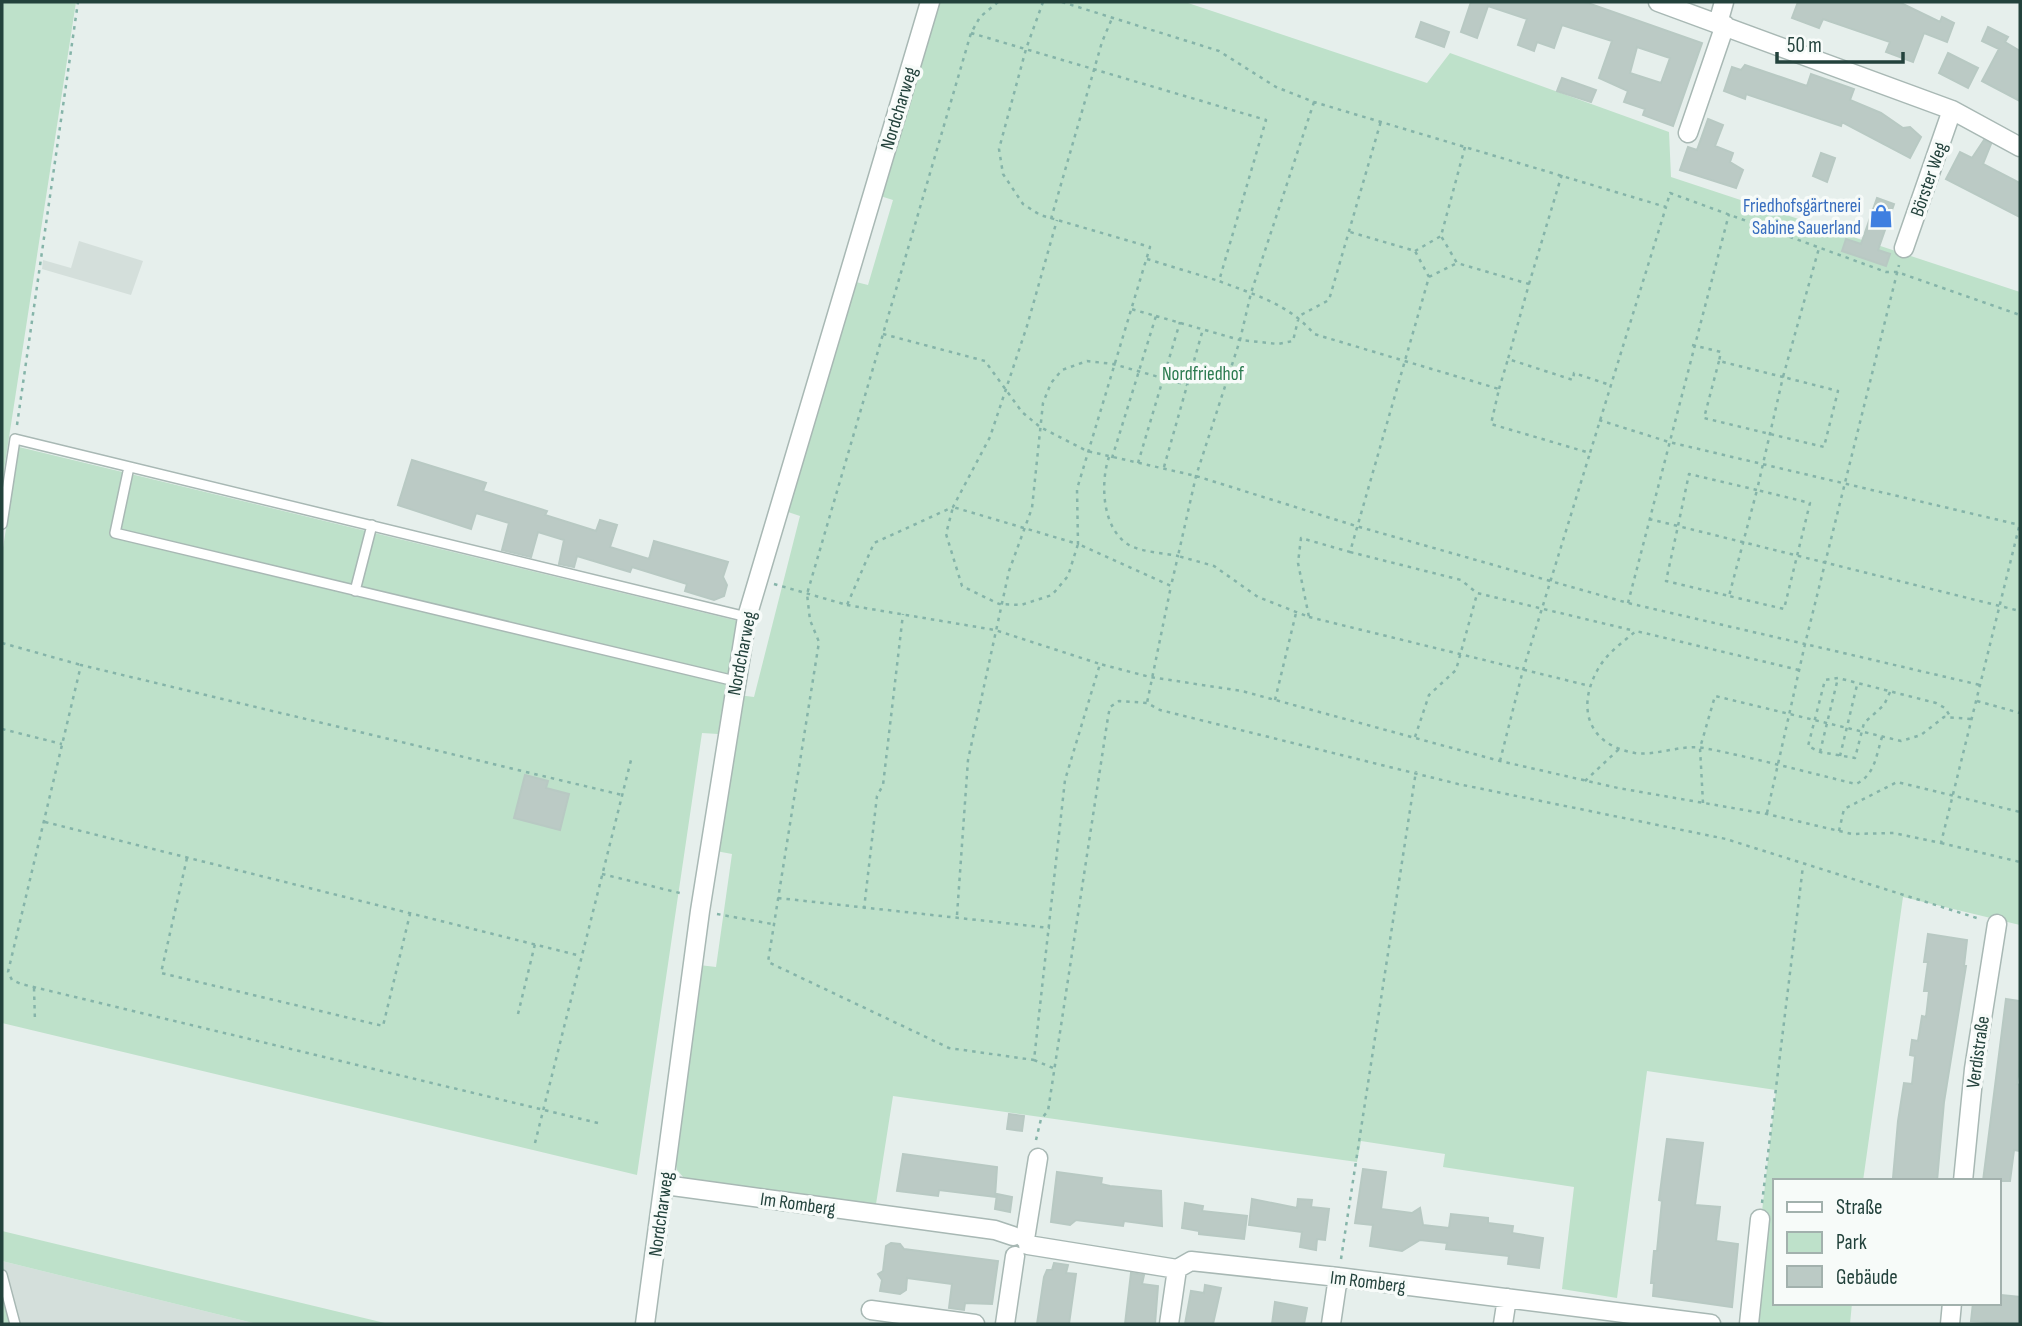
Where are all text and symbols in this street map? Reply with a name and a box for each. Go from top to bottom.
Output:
scale bar [1777,21,1903,65]
text: 50 m [1787,33,1822,58]
street label: Nordcharweg [876,64,923,153]
street label: Börster Weg [1906,139,1953,220]
place label: Friedhofsgärtnerei Sabine Sauerland [1743,195,1861,240]
shop icon: Friedhofsgärtnerei Sabine Sauerland [1867,202,1895,230]
park label: Nordfriedhof [1162,363,1245,386]
street label: Nordcharweg [723,609,762,697]
street label: Verdistraße [1962,1015,1995,1090]
street label: Nordcharweg [644,1170,679,1258]
legend [1773,1179,2001,1305]
street label: Im Romberg [759,1188,837,1221]
text: Straße [1836,1195,1882,1220]
text: Park [1836,1230,1867,1255]
text: Gebäude [1836,1265,1898,1290]
street label: Im Romberg [1329,1266,1407,1299]

